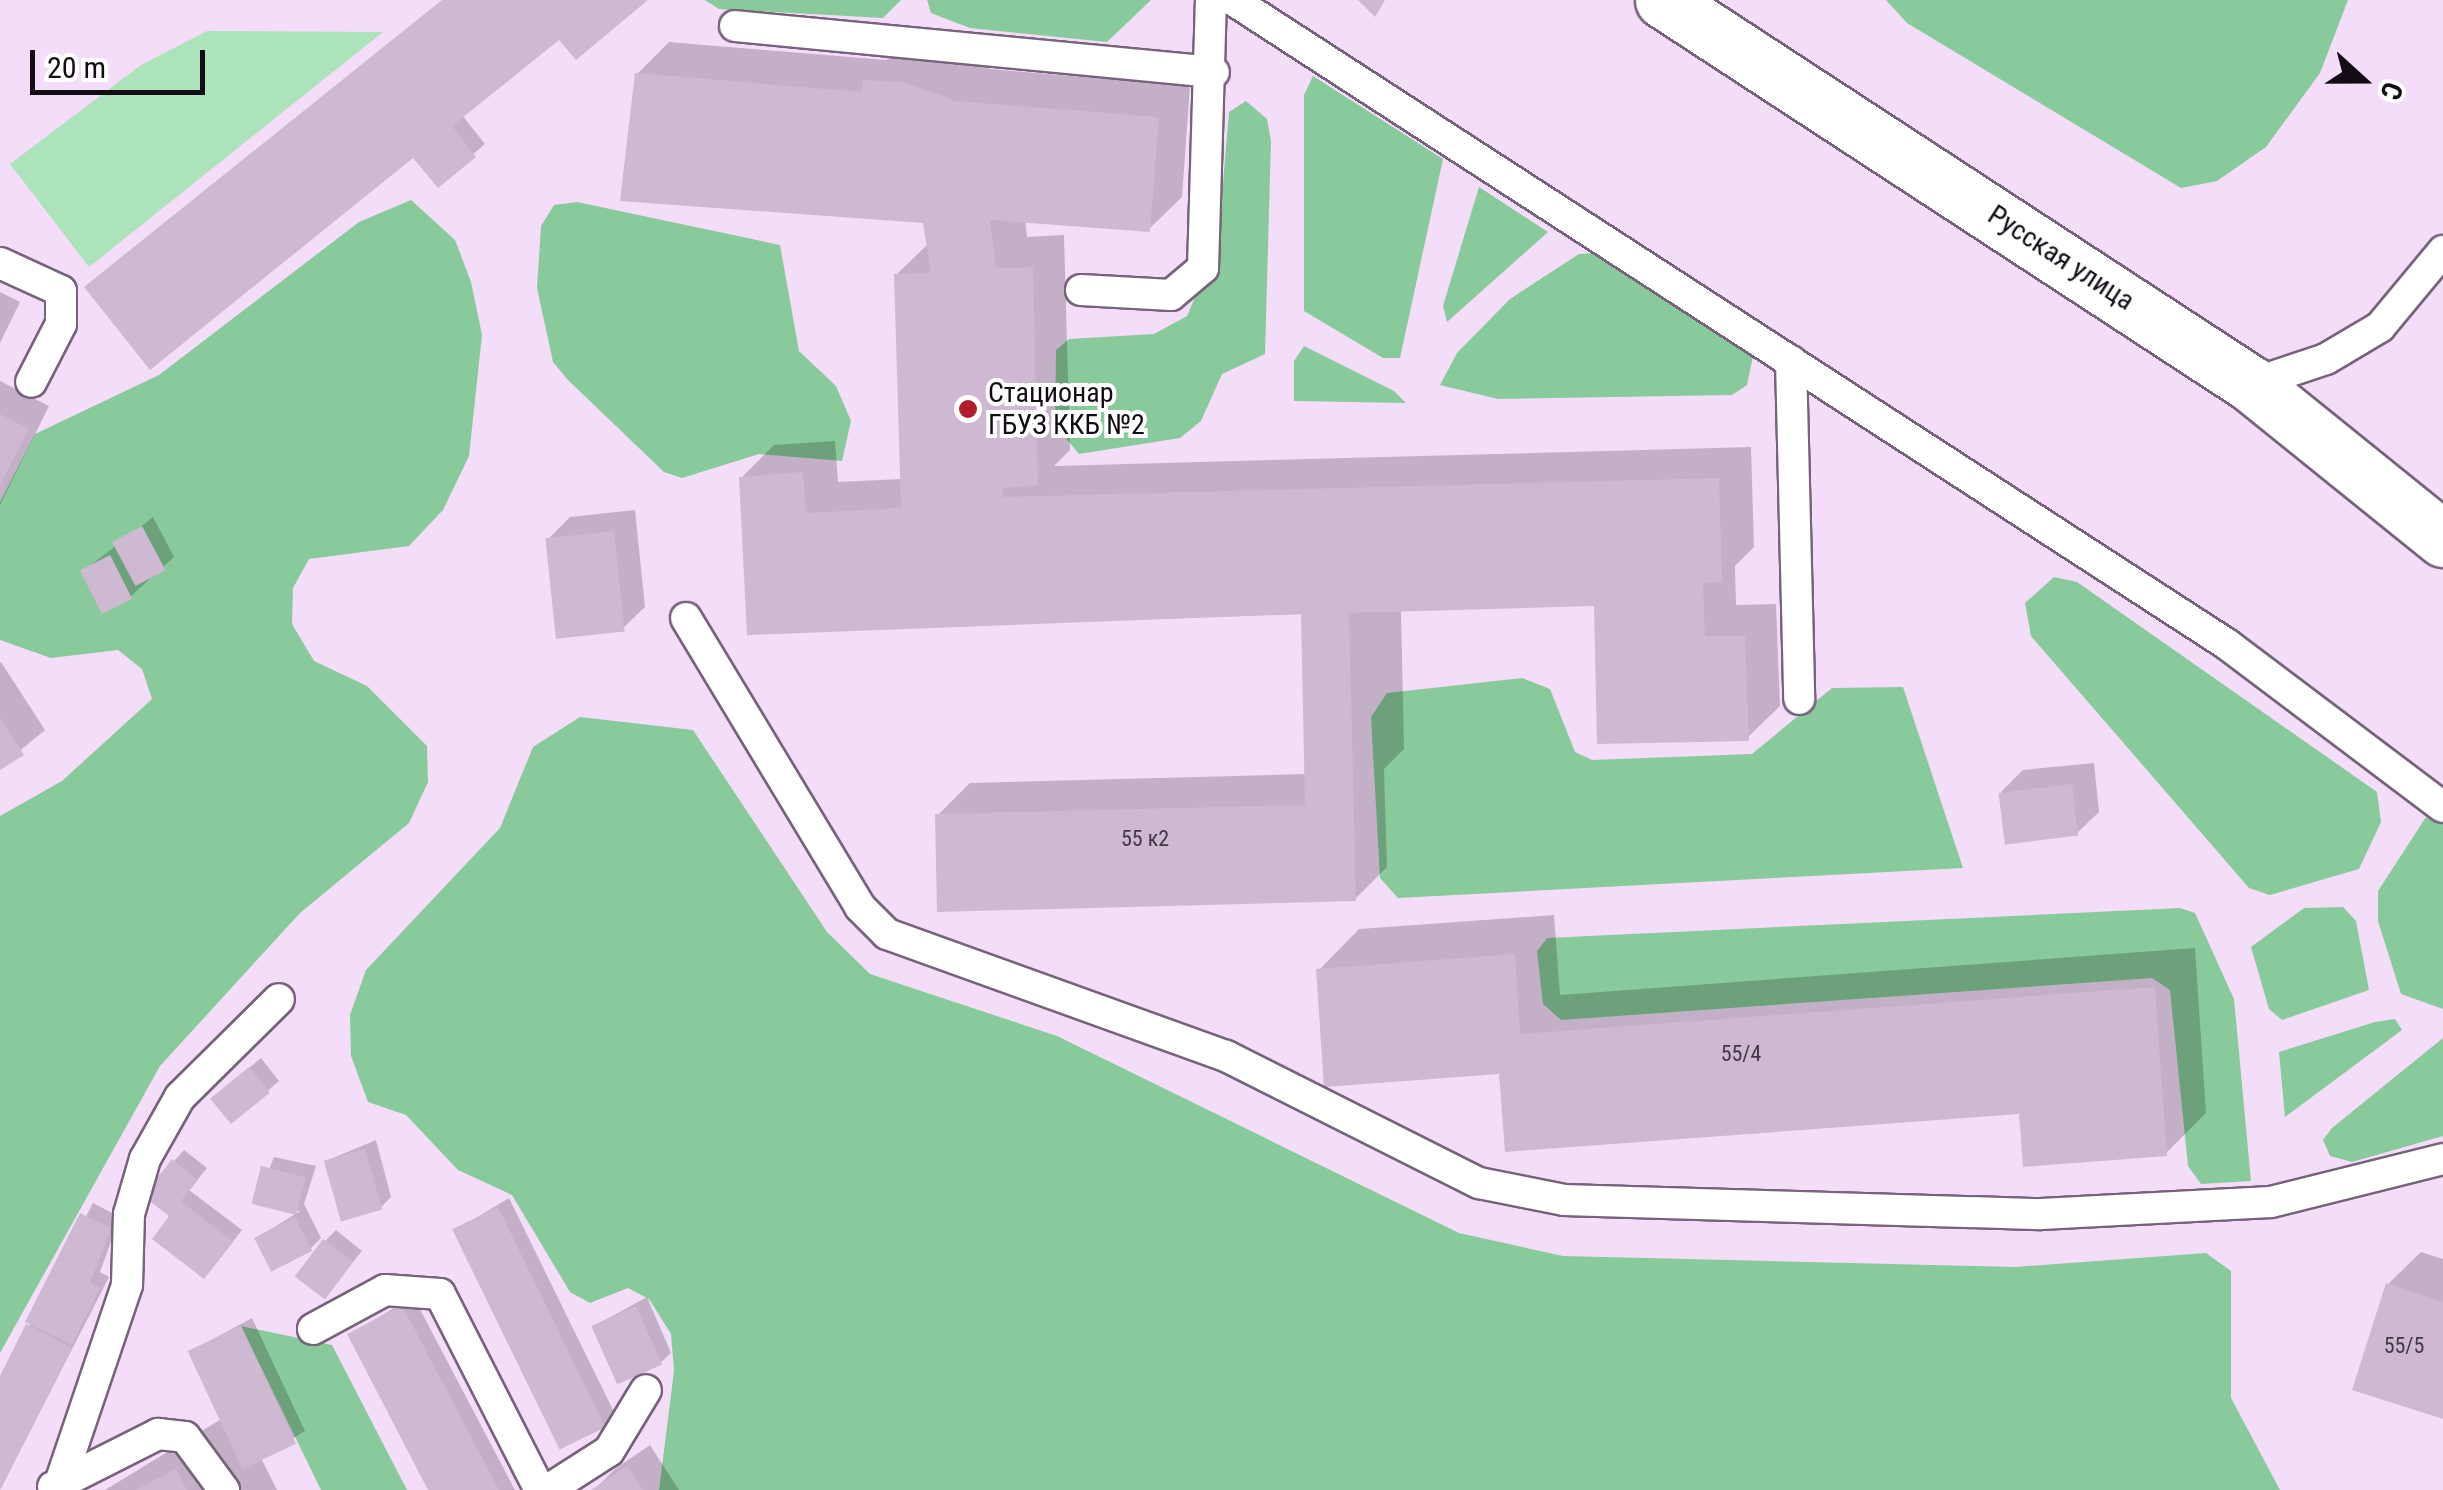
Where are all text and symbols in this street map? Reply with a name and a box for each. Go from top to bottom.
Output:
scale bar [35,30,210,92]
north arrow [2313,30,2413,130]
text: 20 m [47,50,106,85]
text: С [2373,78,2410,104]
street label: Русская улица [1982,198,2140,318]
place label: Стационар ГБУЗ ККБ №2 [988,376,1145,442]
marker: Стационар ГБУЗ ККБ №2 [957,398,979,420]
house number: 55 к2 [1121,826,1169,852]
house number: 55/4 [1721,1041,1761,1067]
house number: 55/5 [2384,1333,2424,1359]

